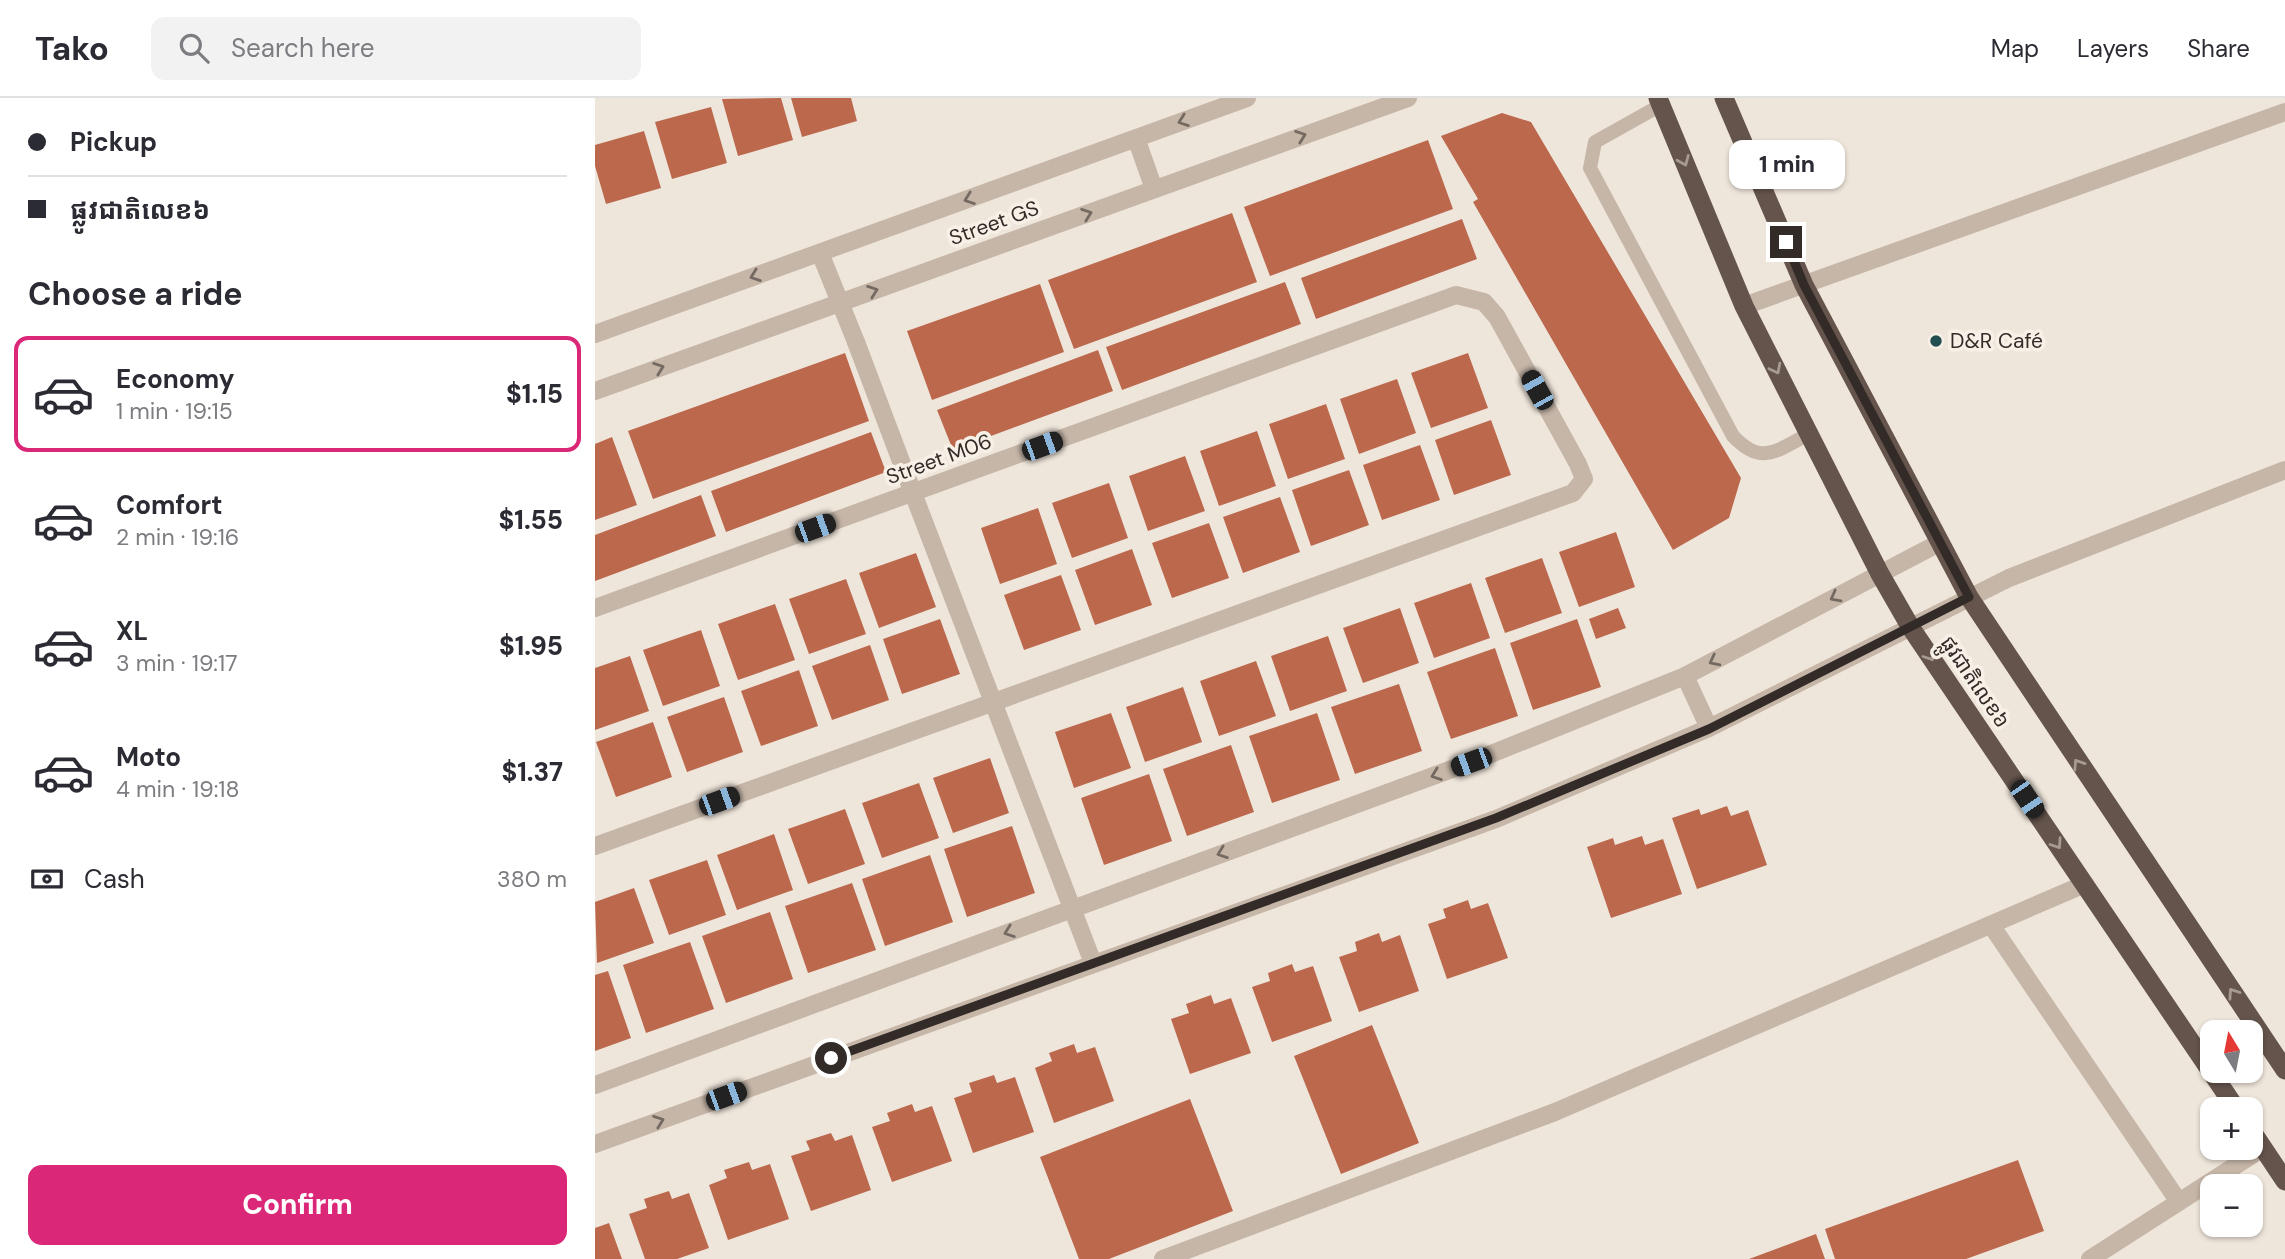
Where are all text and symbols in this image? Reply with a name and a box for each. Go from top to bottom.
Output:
search box [151,17,641,80]
text: Tako [35,27,109,70]
icon: search [175,29,213,67]
text: Search here [231,31,374,65]
text: Map [1991,33,2039,64]
text: Layers [2077,33,2149,64]
text: Share [2187,33,2250,64]
one-way arrow [1177,113,1189,127]
text: Pickup [70,125,157,159]
one-way arrow [1295,131,1307,145]
callout: 1 min [1728,141,1844,190]
text: 1 min [1759,149,1815,179]
one-way arrow [1676,154,1690,166]
one-way arrow [963,191,975,205]
text: ផ្លូវជាតិលេខ៦ [70,193,210,227]
street label: Street GS [945,194,1043,252]
one-way arrow [1081,208,1093,222]
route end [1770,226,1802,258]
one-way arrow [749,268,761,282]
text: Choose a ride [28,273,243,315]
one-way arrow [867,285,879,299]
place label: D&R Café [1950,327,2043,355]
marker: D&R Café [1928,333,1944,349]
text: Economy [116,362,234,396]
one-way arrow [653,362,665,376]
one-way arrow [1768,362,1782,374]
icon: car [32,363,95,426]
car [1518,367,1557,413]
text: $1.15 [506,377,563,411]
text: 1 min · 19:15 [116,396,233,426]
street label: Street M06 [882,427,996,491]
car [1019,429,1066,463]
text: Comfort [116,488,222,522]
icon: car [32,489,95,552]
text: $1.55 [499,503,563,537]
car [792,511,839,545]
text: 2 min · 19:16 [116,522,239,552]
one-way arrow [1830,589,1842,602]
text: XL [116,614,148,648]
icon: car [32,615,95,678]
text: $1.95 [499,629,563,663]
street label: ផ្លូវជាតិលេខ៦ [1930,631,2016,736]
text: 3 min · 19:17 [116,648,237,678]
one-way arrow [1922,648,1935,661]
one-way arrow [1709,652,1721,666]
text: Moto [116,740,181,774]
icon: car [32,741,95,804]
car [1448,745,1495,779]
text: $1.37 [501,755,563,789]
one-way arrow [2074,759,2087,772]
one-way arrow [1430,767,1442,781]
text: 4 min · 19:18 [116,774,240,804]
car [2007,776,2048,822]
car [696,784,743,818]
one-way arrow [2049,836,2061,849]
one-way arrow [1216,845,1228,859]
icon: cash [28,860,66,898]
text: Cash [84,862,145,896]
text: 380 m [497,864,567,894]
one-way arrow [1003,923,1015,937]
one-way arrow [2228,988,2241,1001]
north arrow [2200,1020,2263,1083]
map controls [2200,1020,2263,1237]
route start [815,1042,847,1074]
car [703,1079,750,1113]
button: + [2200,1097,2263,1160]
one-way arrow [653,1115,665,1129]
button: Confirm [28,1165,567,1245]
button: − [2200,1174,2263,1237]

